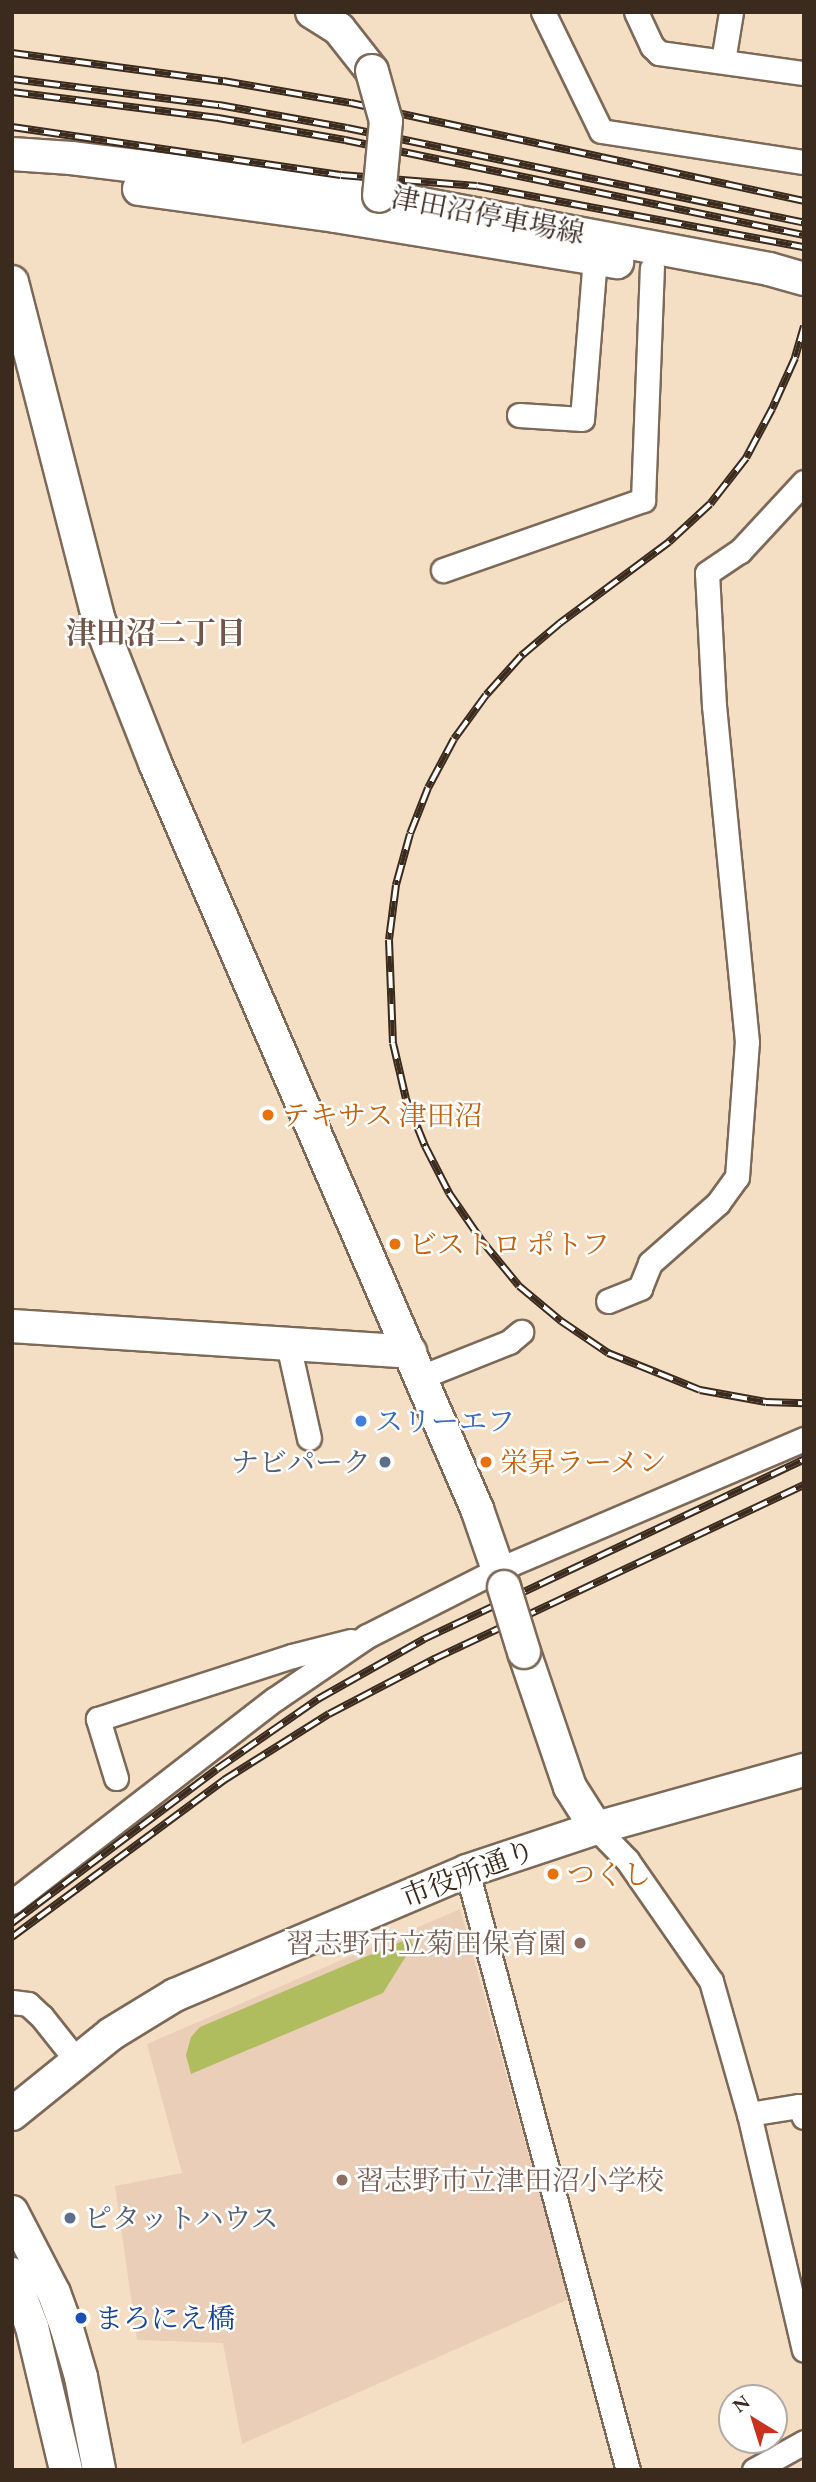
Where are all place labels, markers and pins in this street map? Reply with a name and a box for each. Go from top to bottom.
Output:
place label: テキサス 津田沼 [282,1098,484,1132]
marker: テキサス 津田沼 [260,1107,276,1123]
place label: ビストロ ポトフ [409,1227,611,1261]
marker: ビストロ ポトフ [387,1236,403,1252]
place label: スリーエフ [375,1404,515,1438]
marker: スリーエフ [353,1413,369,1429]
place label: ナビパーク [231,1445,371,1479]
place label: 栄昇ラーメン [500,1445,668,1479]
marker: ナビパーク [377,1454,393,1470]
marker: 栄昇ラーメン [478,1454,494,1470]
place label: つくし [567,1857,651,1891]
marker: つくし [545,1866,561,1882]
place label: 習志野市立菊田保育園 [286,1926,566,1960]
marker: 習志野市立菊田保育園 [572,1935,588,1951]
place label: 習志野市立津田沼小学校 [356,2163,664,2197]
marker: 習志野市立津田沼小学校 [334,2172,350,2188]
place label: ピタットハウス [84,2201,280,2235]
marker: ピタットハウス [62,2210,78,2226]
place label: まろにえ橋 [95,2301,235,2335]
marker: まろにえ橋 [73,2310,89,2326]

